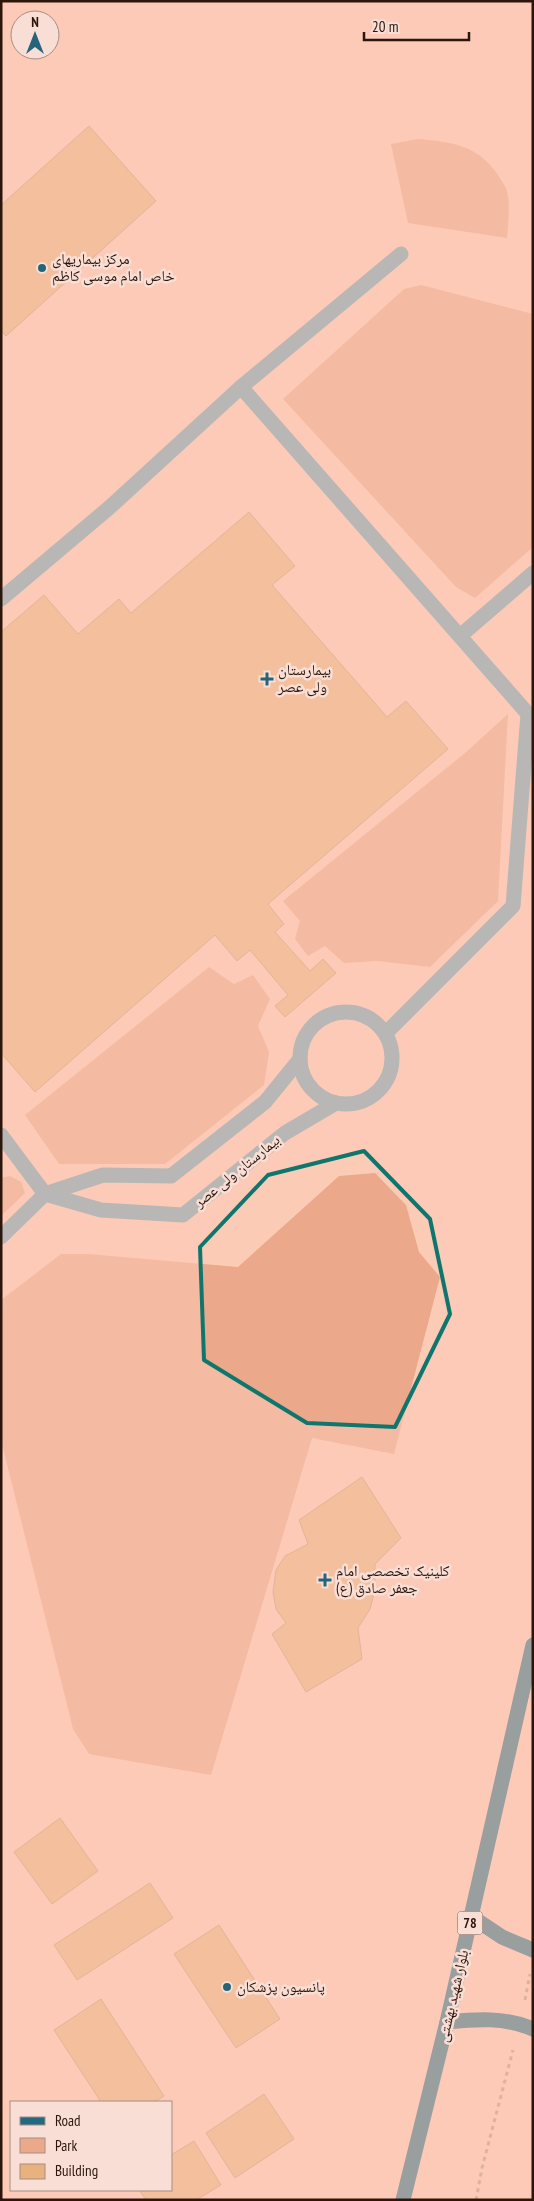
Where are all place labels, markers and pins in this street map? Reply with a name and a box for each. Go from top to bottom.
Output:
place label: مرکز بیماریهای خاص امام موسی کاظم [52,249,175,286]
marker: مرکز بیماریهای خاص امام موسی کاظم [36,262,48,274]
place label: بیمارستان ولی عصر [277,660,331,697]
marker: بیمارستان ولی عصر [260,672,274,686]
place label: کلینیک تخصصی امام جعفر صادق (ع) [336,1561,449,1598]
marker: کلینیک تخصصی امام جعفر صادق (ع) [318,1573,332,1587]
place label: پانسیون پزشکان [237,1977,325,1997]
marker: پانسیون پزشکان [221,1981,233,1993]

